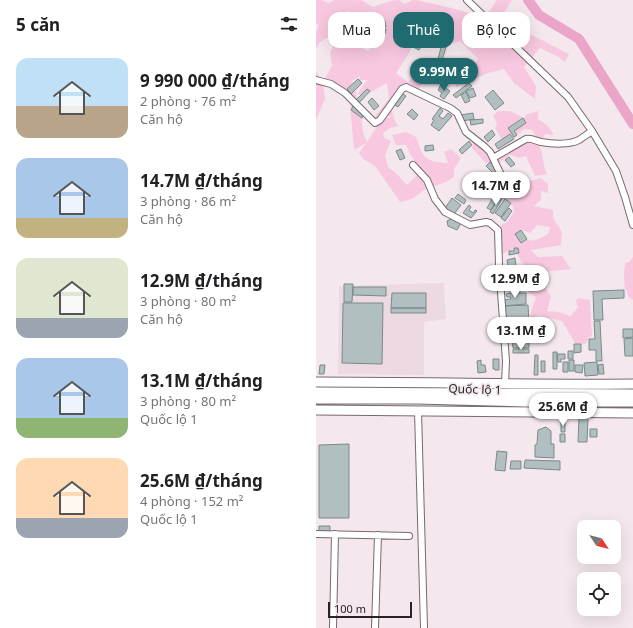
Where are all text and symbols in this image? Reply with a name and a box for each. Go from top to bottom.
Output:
chip: Mua [328,12,385,48]
chip: Thuê [393,12,454,48]
chip: Bộ lọc [462,12,530,48]
text: 5 căn [16,13,60,36]
icon: filters [278,13,300,35]
pin: 9.99M ₫ [407,58,481,92]
text: 9.99M ₫ [419,62,469,80]
text: 9 990 000 ₫/tháng [140,69,290,92]
icon: home [48,74,96,122]
text: 2 phòng · 76 m² [140,92,236,110]
text: Căn hộ [140,110,183,128]
text: 14.7M ₫/tháng [140,169,263,192]
pin: 14.7M ₫ [459,172,533,206]
icon: home [48,174,96,222]
text: 14.7M ₫ [471,176,521,194]
text: 3 phòng · 86 m² [140,192,236,210]
text: Căn hộ [140,210,183,228]
pin: 12.9M ₫ [478,265,552,299]
text: 12.9M ₫/tháng [140,269,263,292]
text: 12.9M ₫ [490,269,540,287]
icon: home [48,274,96,322]
text: 3 phòng · 80 m² [140,292,236,310]
text: Căn hộ [140,310,183,328]
pin: 13.1M ₫ [484,317,558,351]
text: 13.1M ₫ [496,321,546,339]
text: 13.1M ₫/tháng [140,369,263,392]
icon: home [48,374,96,422]
street label: Quốc lộ 1 [448,380,502,398]
text: 3 phòng · 80 m² [140,392,236,410]
pin: 25.6M ₫ [526,393,600,427]
text: 25.6M ₫ [538,397,588,415]
text: Quốc lộ 1 [140,410,198,428]
text: 25.6M ₫/tháng [140,469,263,492]
icon: home [48,474,96,522]
text: 4 phòng · 152 m² [140,492,243,510]
text: Quốc lộ 1 [140,510,198,528]
north arrow [577,520,621,564]
map controls [577,520,621,616]
button: locate [577,572,621,616]
scale bar [328,600,412,619]
text: 100 m [334,601,366,616]

